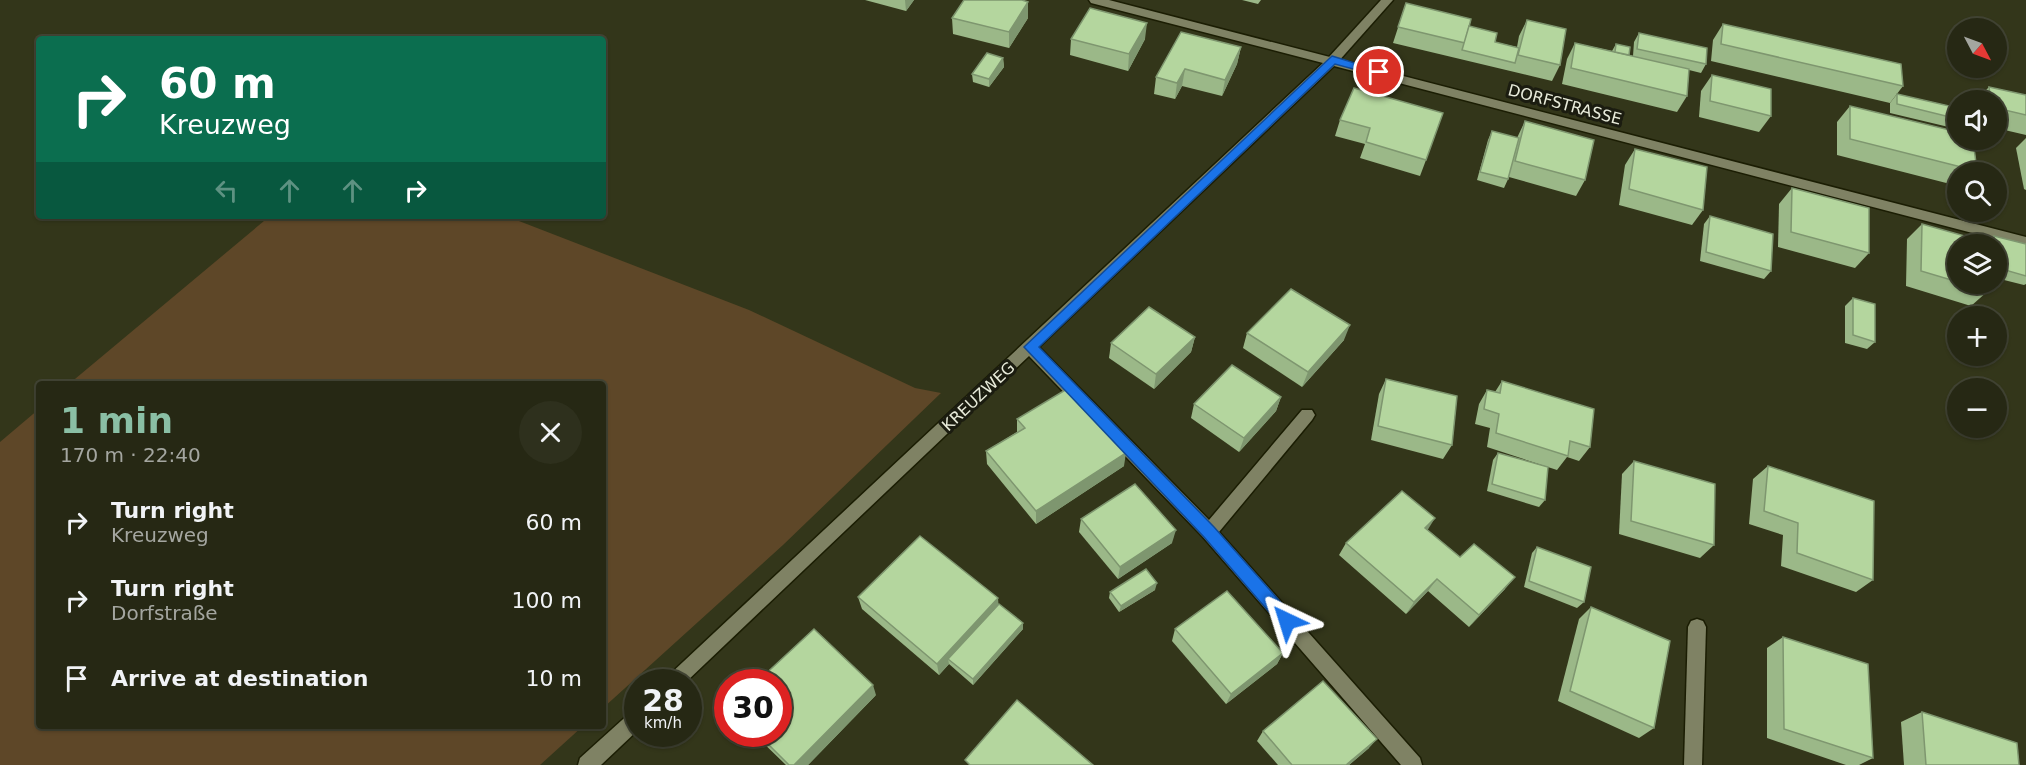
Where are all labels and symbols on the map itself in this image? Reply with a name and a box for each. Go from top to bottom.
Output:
north arrow [1947,18,2007,78]
pin [1353,46,1404,97]
street label: DORFSTRASSE [1506,80,1624,129]
street label: KREUZWEG [938,358,1019,435]
position arrow [1255,589,1319,653]
speed limit sign: 30 [714,669,792,747]

